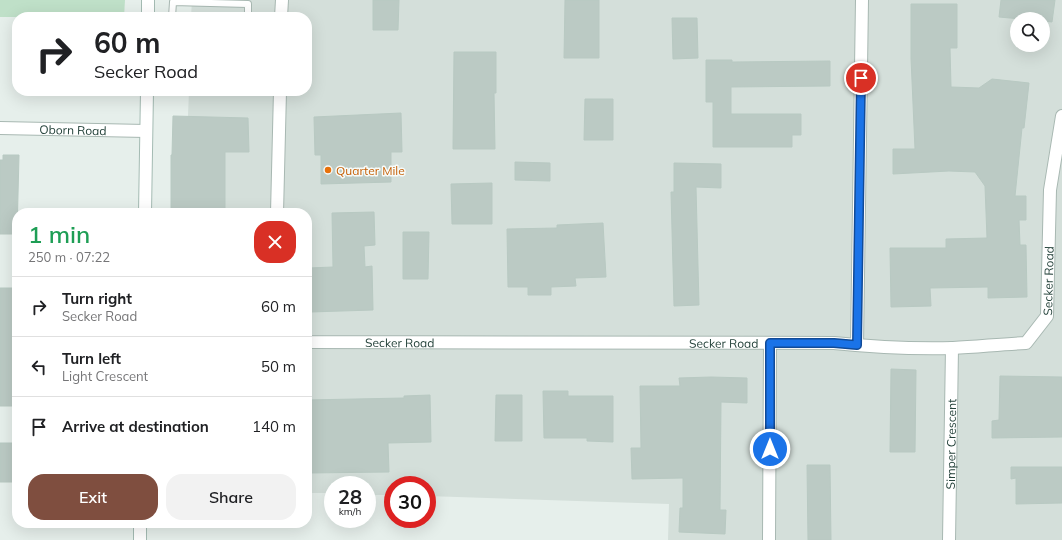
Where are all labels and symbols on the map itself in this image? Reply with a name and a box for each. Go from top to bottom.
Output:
pin [844,61,878,95]
street label: Oborn Road [39,121,107,138]
place label: Quarter Mile [336,163,405,178]
marker: Quarter Mile [323,165,333,175]
street label: Secker Road [1040,246,1056,316]
street label: Secker Road [365,335,435,350]
street label: Secker Road [689,335,759,350]
street label: Simper Crescent [942,399,959,489]
position arrow [749,428,791,470]
speed limit sign: 30 [384,476,436,528]

